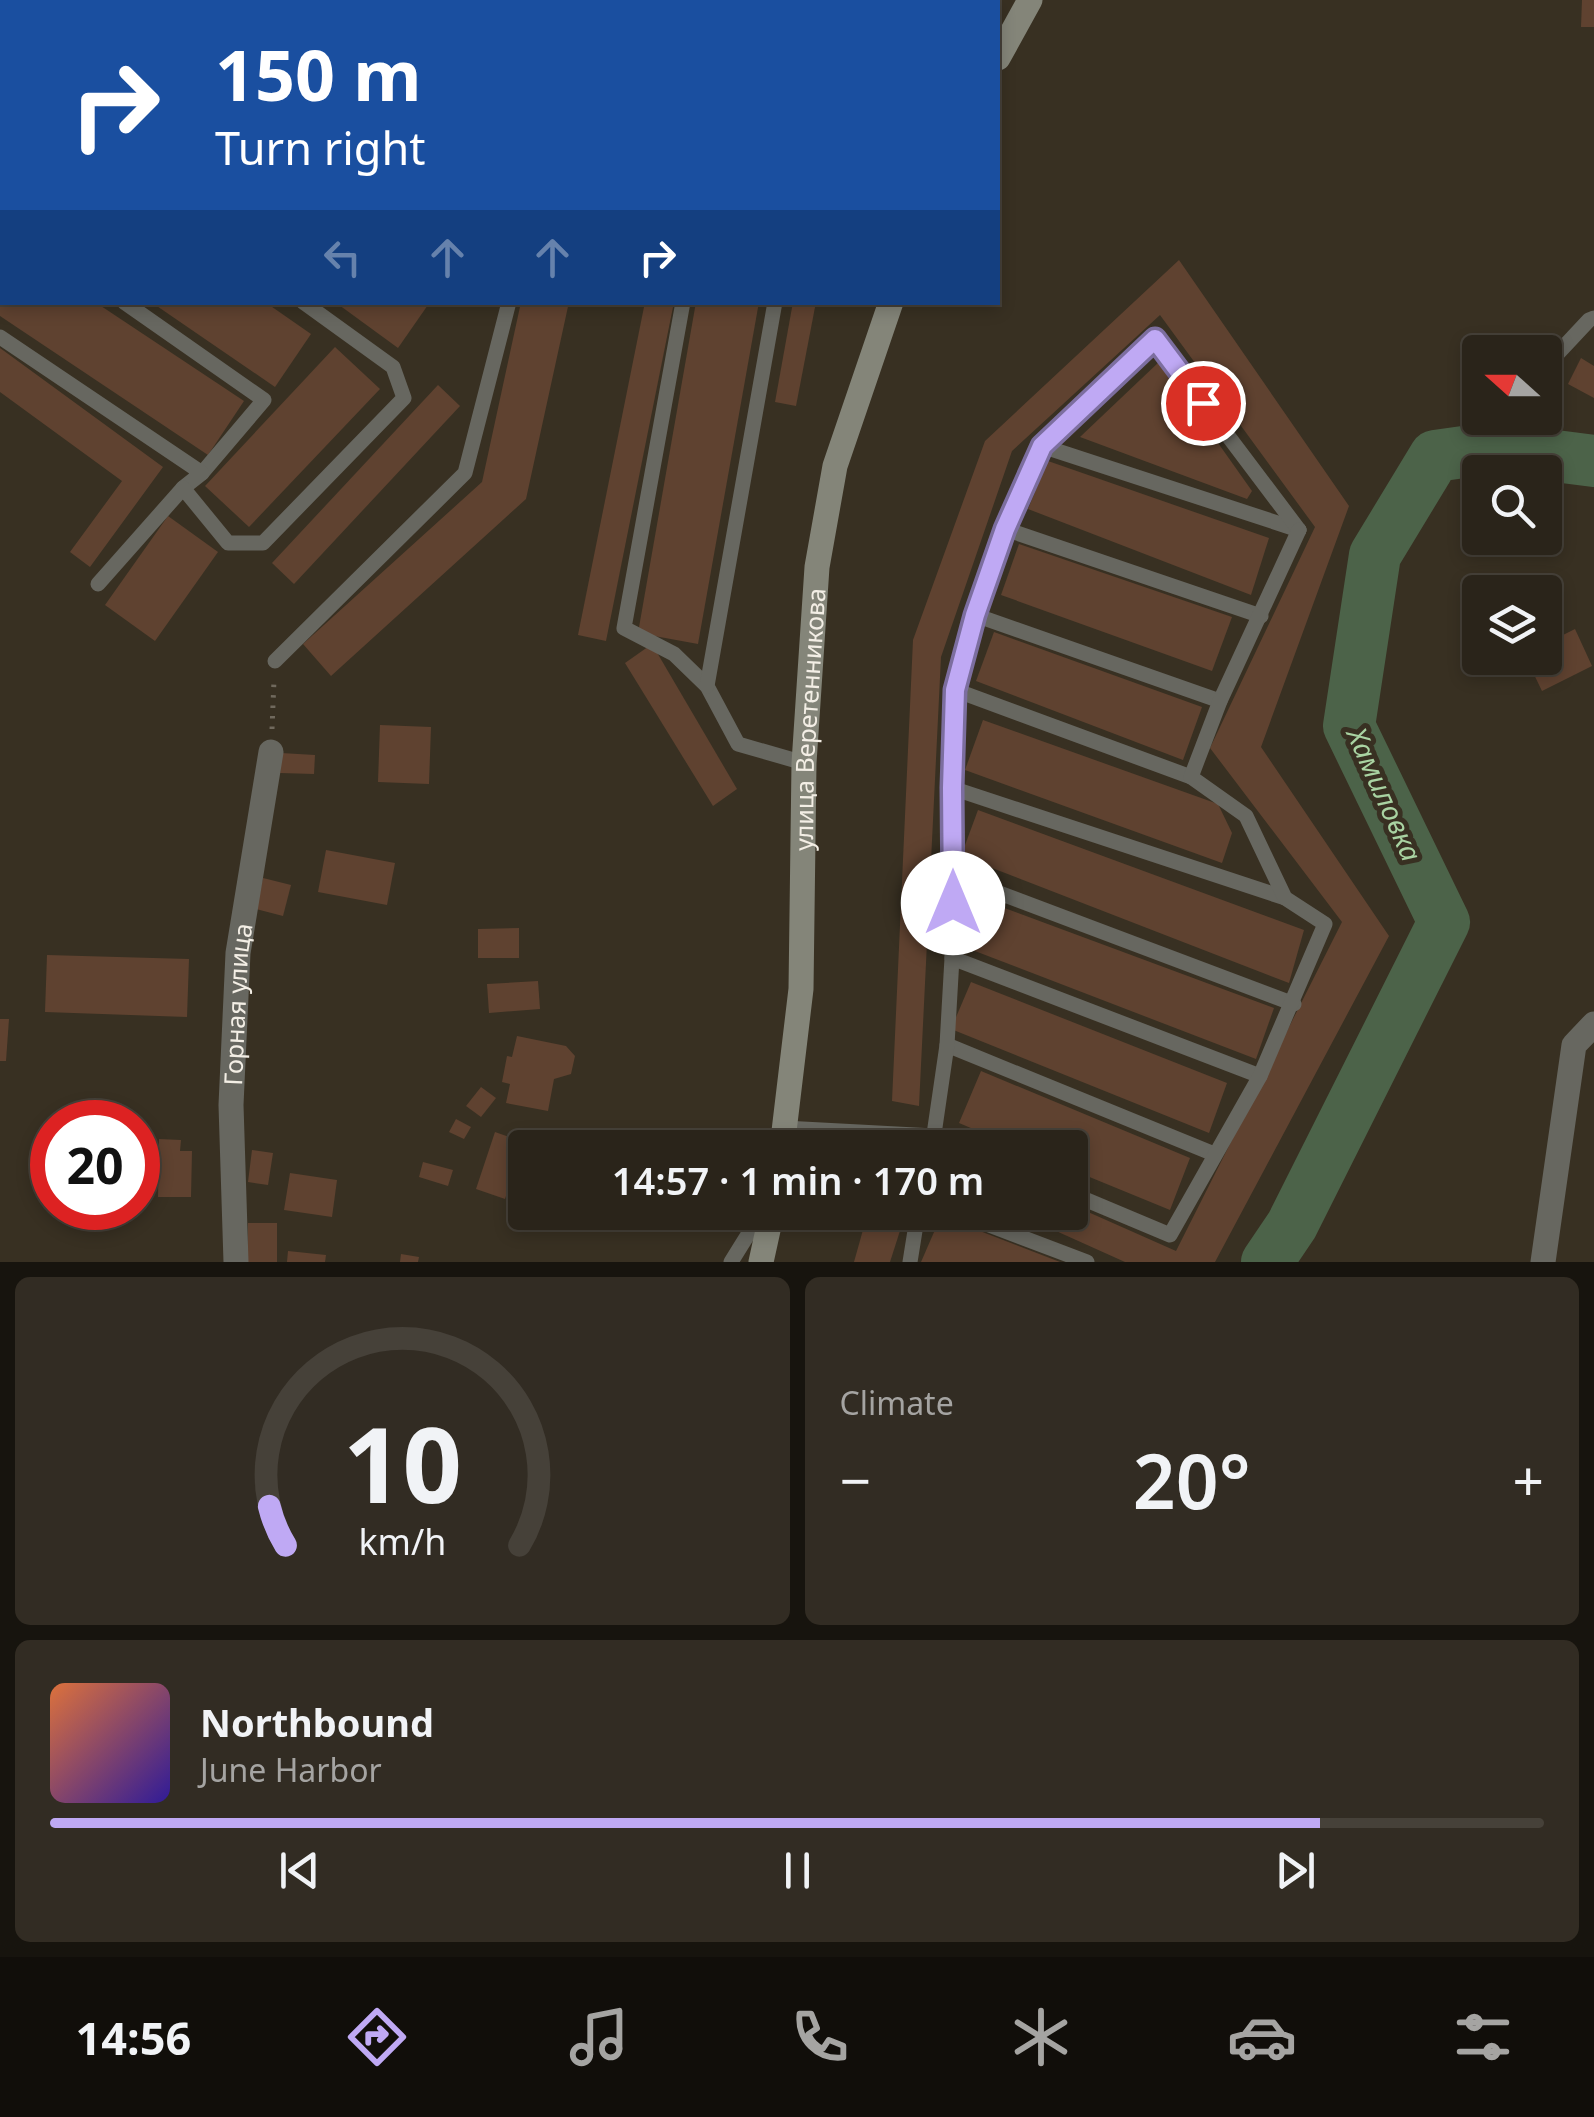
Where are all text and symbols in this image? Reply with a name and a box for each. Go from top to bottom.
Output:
text: 150 m [215,26,422,122]
icon: right [50,40,180,170]
text: Turn right [215,117,426,178]
icon: left [315,230,370,285]
icon: ahead [420,230,475,285]
icon: ahead [525,230,580,285]
icon: right [630,230,685,285]
north arrow [1462,335,1562,435]
map controls [1462,335,1562,675]
pin [1161,361,1246,446]
icon: arrive [1176,376,1231,431]
button: search [1462,455,1562,555]
button: layers [1462,575,1562,675]
street label: улица Веретенникова [786,587,833,851]
water label: Хамиловка [1338,719,1431,867]
position arrow [901,851,1005,955]
street label: Горная улица [215,920,260,1086]
speed limit sign: 20 [30,1100,160,1230]
text: 14:57 · 1 min · 170 m [612,1154,984,1206]
text: Climate [840,1381,954,1424]
text: 10 [343,1392,462,1533]
text: 20° [1133,1429,1251,1531]
text: − [840,1442,871,1517]
text: + [1513,1442,1544,1517]
text: km/h [358,1517,446,1565]
text: Northbound [200,1696,434,1748]
text: June Harbor [200,1748,382,1791]
icon: previous [272,1843,327,1898]
icon: pause [770,1843,825,1898]
icon: next [1268,1843,1323,1898]
icon: directions [342,2002,412,2072]
icon: music [564,2002,634,2072]
icon: phone [785,2002,855,2072]
icon: climate [1006,2002,1076,2072]
icon: car [1227,2002,1297,2072]
icon: filters [1448,2002,1518,2072]
text: 14:56 [76,2007,191,2068]

